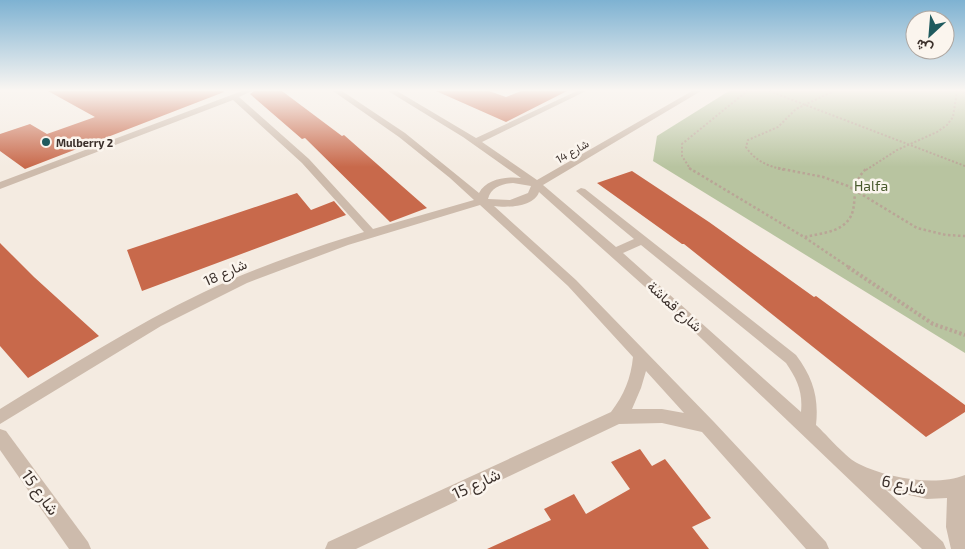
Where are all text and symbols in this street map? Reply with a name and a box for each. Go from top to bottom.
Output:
north arrow [905,10,955,60]
text: ش [913,35,936,58]
marker: Mulberry 2 [40,136,52,148]
place label: Mulberry 2 [56,136,113,150]
street label: شارع 14 [553,136,592,167]
park label: Halfa [854,177,888,194]
street label: شارع 18 [201,255,250,292]
street label: شارع قماشة [642,277,706,337]
street label: شارع 15 [449,464,504,505]
street label: شارع 15 [16,466,64,520]
street label: شارع 6 [880,470,928,501]

